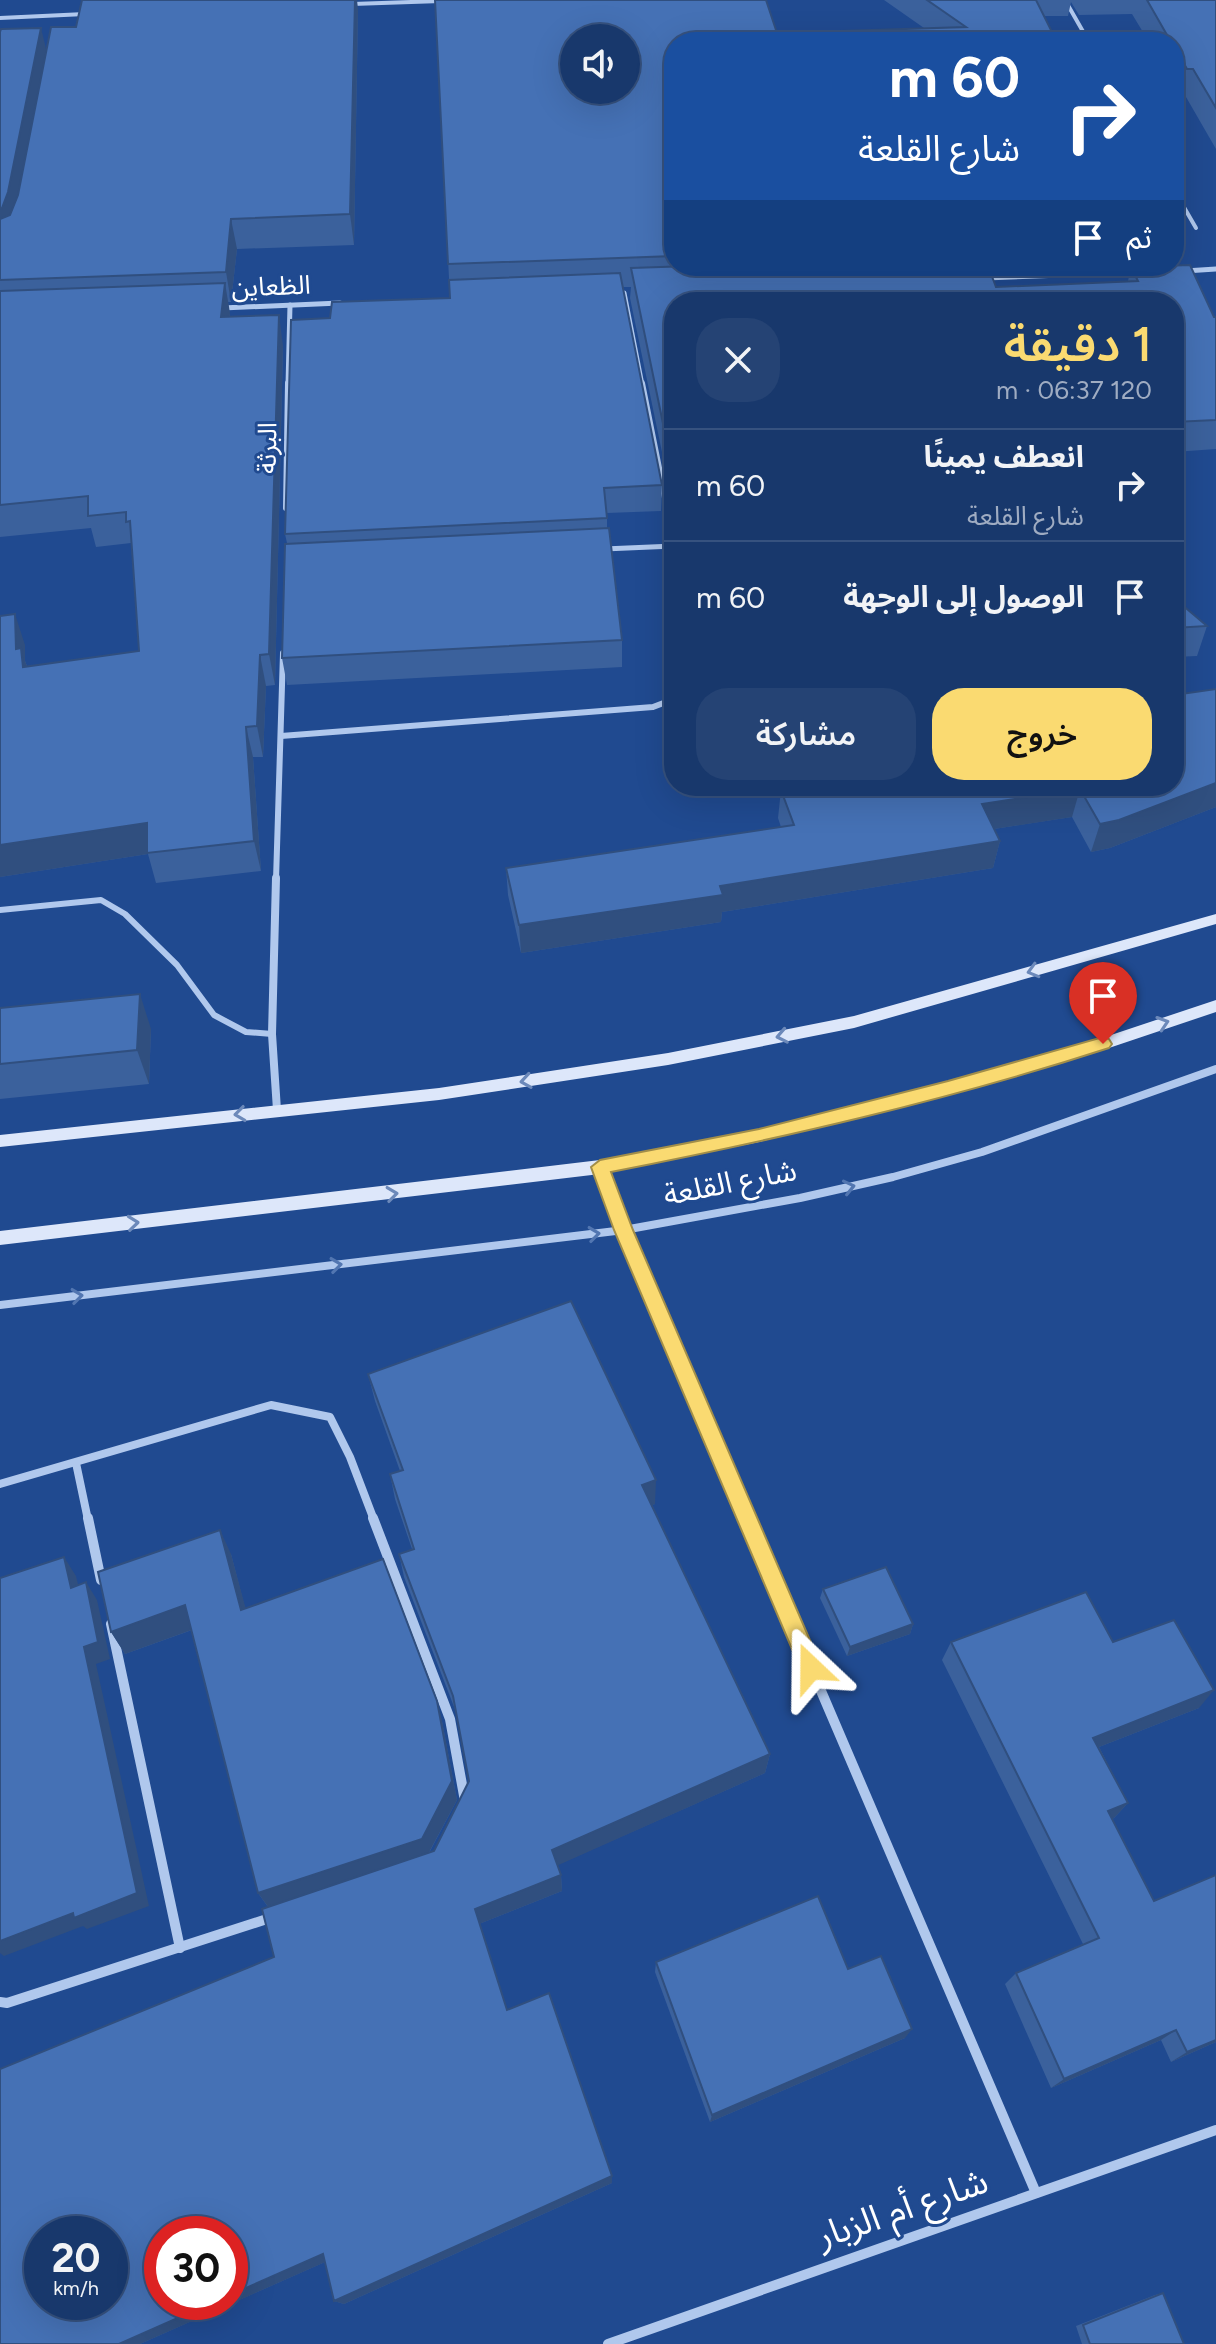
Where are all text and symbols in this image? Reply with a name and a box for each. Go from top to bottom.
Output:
map controls [560,24,640,104]
button: sound [560,24,640,104]
text: 60 m [889,44,1020,111]
icon: right [1048,64,1152,168]
text: شارع القلعة [858,127,1020,170]
icon: arrive [1066,216,1110,260]
text: ثم [1126,219,1152,256]
street label: الظعاين [231,269,311,303]
text: 1 دقيقة [1004,315,1152,373]
button: close [696,318,780,402]
text: 120 m · 06:37 [996,374,1152,406]
street label: البرثة [251,422,283,474]
text: انعطف يمينًا [923,438,1084,475]
icon: right [1108,463,1152,507]
text: 60 m [696,467,765,504]
text: شارع القلعة [967,500,1084,532]
icon: arrive [1108,575,1152,619]
text: الوصول إلى الوجهة [843,578,1084,615]
text: 60 m [696,579,765,616]
button: مشاركة [696,688,916,780]
button: خروج [932,688,1152,780]
one-way arrow [1027,962,1041,978]
pin [1069,962,1137,1044]
icon: arrive [1081,974,1125,1018]
one-way arrow [1156,1017,1170,1033]
one-way arrow [775,1027,789,1044]
one-way arrow [519,1071,533,1088]
one-way arrow [233,1105,247,1122]
street label: شارع القلعة [660,1151,800,1217]
one-way arrow [842,1179,856,1196]
one-way arrow [385,1186,398,1203]
one-way arrow [126,1215,140,1232]
one-way arrow [587,1226,601,1243]
one-way arrow [329,1257,342,1274]
one-way arrow [71,1288,84,1305]
position arrow [769,1626,853,1710]
street label: شارع أم الزبار [810,2159,995,2263]
speed limit sign: 30 [144,2216,248,2320]
text: 20 [51,2234,101,2282]
text: km/h [53,2276,99,2300]

